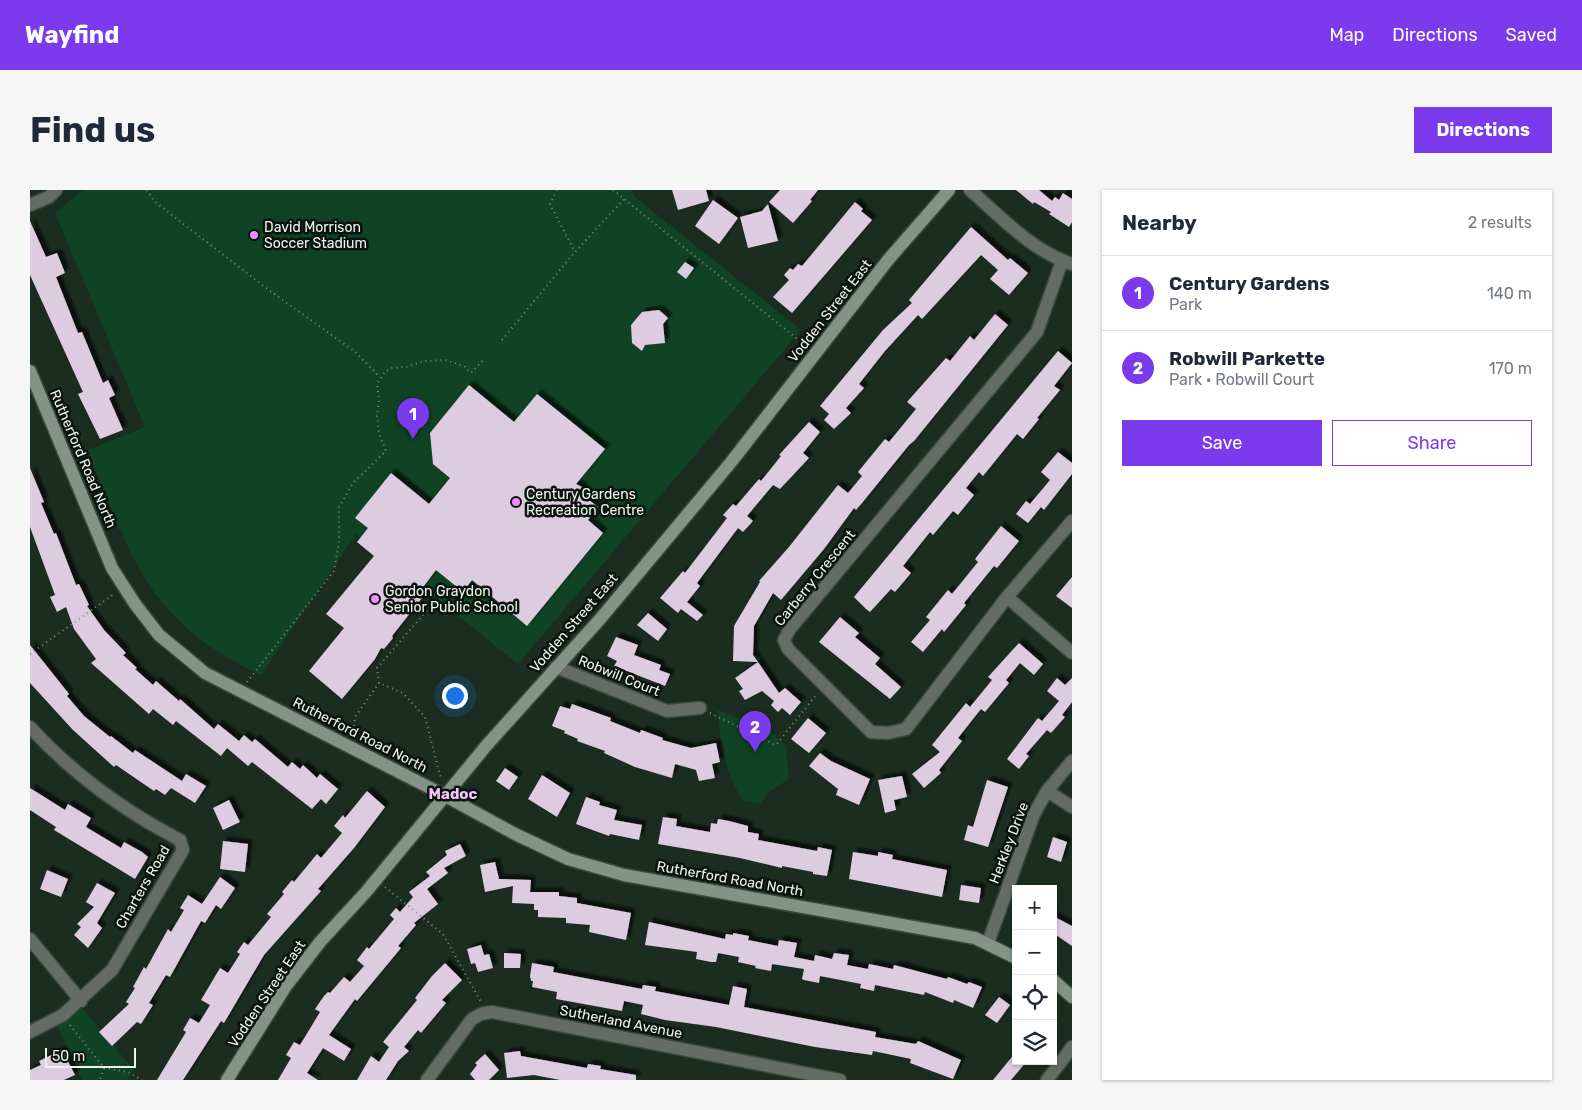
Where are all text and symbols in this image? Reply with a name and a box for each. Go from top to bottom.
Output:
text: Wayfind [25,21,119,49]
text: Map [1329,24,1364,46]
text: Directions [1392,24,1478,46]
text: Saved [1506,24,1557,46]
button: Directions [1414,107,1552,153]
text: Find us [30,109,155,151]
text: Nearby [1122,210,1197,235]
text: 2 results [1468,213,1532,232]
place label: David Morrison Soccer Stadium [264,219,367,252]
marker: David Morrison Soccer Stadium [248,229,260,241]
street label: Vodden Street East [785,256,876,366]
text: Century Gardens [1169,272,1330,295]
text: 1 [1134,284,1142,303]
text: 140 m [1487,284,1532,303]
text: Park [1169,295,1202,314]
text: Robwill Parkette [1169,347,1325,370]
text: 2 [1133,359,1143,378]
text: 170 m [1489,359,1532,378]
text: Park · Robwill Court [1169,370,1314,389]
street label: Rutherford Road North [46,387,120,531]
pin: 1 [397,398,429,439]
button: Save [1122,420,1322,466]
button: Share [1332,420,1532,466]
place label: Century Gardens Recreation Centre [526,486,644,519]
marker: Century Gardens Recreation Centre [510,496,522,508]
street label: Carberry Crescent [771,526,859,630]
street label: Vodden Street East [526,570,622,676]
place label: Gordon Graydon Senior Public School [385,583,518,616]
marker: Gordon Graydon Senior Public School [369,593,381,605]
street label: Robwill Court [576,652,663,700]
your location [442,683,468,709]
street label: Rutherford Road North [290,694,430,776]
pin: 2 [739,711,771,752]
district label: Madoc [429,785,478,803]
street label: Herkley Drive [986,800,1032,886]
street label: Charters Road [112,842,174,932]
street label: Rutherford Road North [655,858,805,900]
map controls [1012,885,1057,1065]
button: + [1012,885,1057,930]
button: − [1012,930,1057,975]
street label: Vodden Street East [225,937,309,1051]
button: locate [1012,975,1057,1020]
street label: Sutherland Avenue [558,1002,684,1042]
button: layers [1012,1020,1057,1065]
scale bar [45,1045,136,1068]
text: 50 m [52,1048,85,1065]

